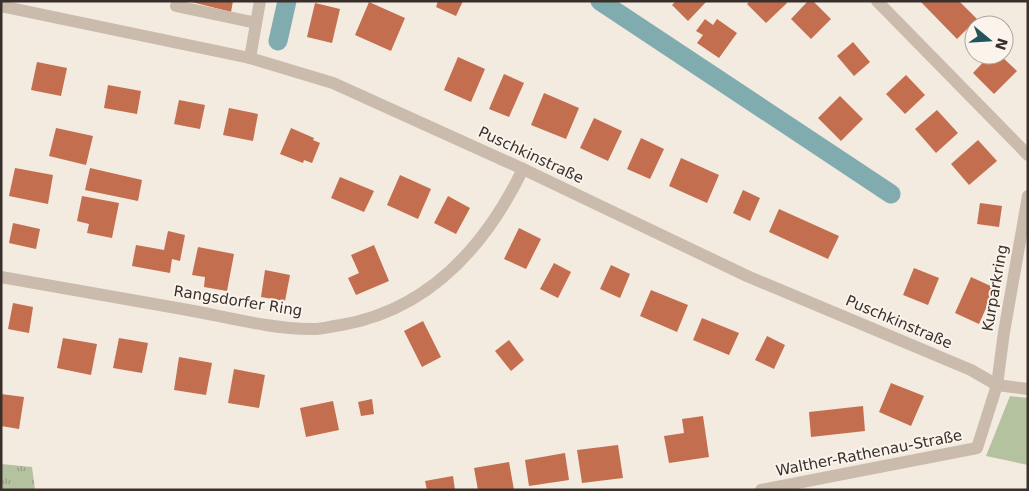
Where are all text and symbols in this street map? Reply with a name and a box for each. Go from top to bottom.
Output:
north arrow [964,15,1014,65]
text: N [992,36,1011,52]
street label: Puschkinstraße [476,123,586,187]
street label: Kurparkring [979,243,1011,333]
street label: Rangsdorfer Ring [172,282,304,320]
street label: Puschkinstraße [843,291,955,353]
street label: Walther-Rathenau-Straße [774,426,964,480]

